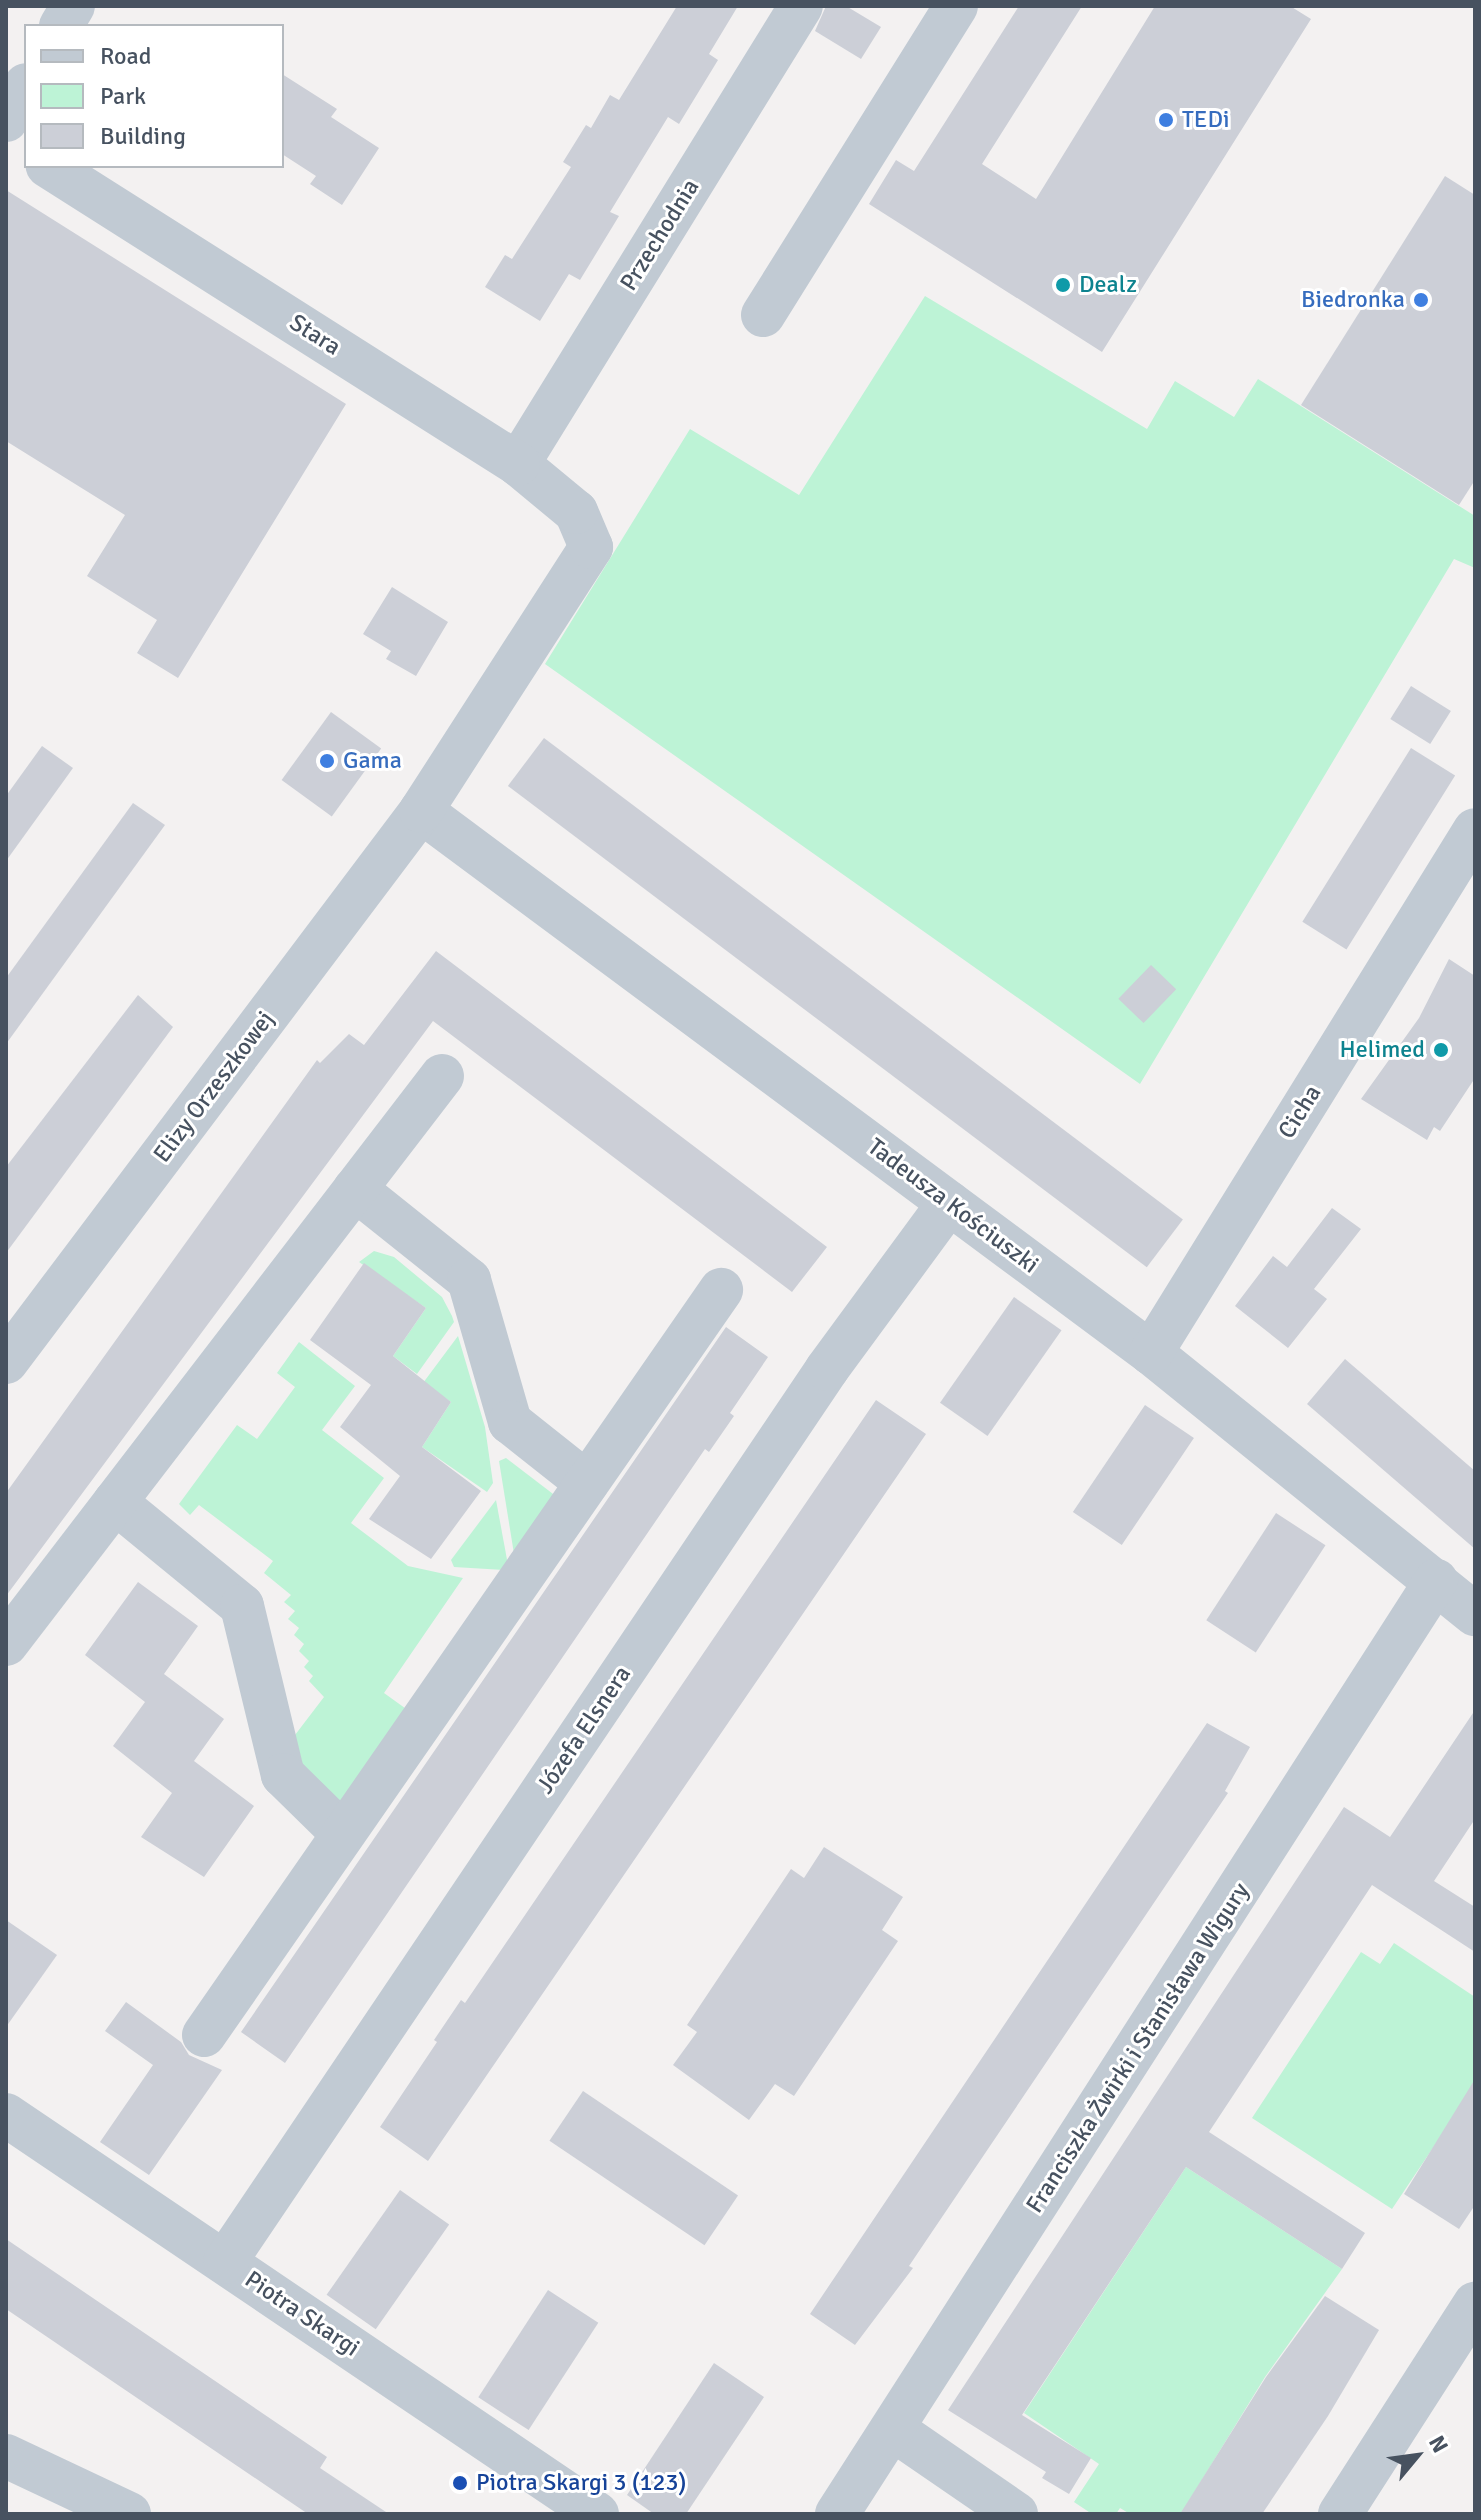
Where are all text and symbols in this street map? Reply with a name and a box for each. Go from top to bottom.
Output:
legend [24,24,284,168]
text: Road [100,41,151,71]
text: Park [100,81,146,111]
place label: TEDi [1182,106,1229,134]
marker: TEDi [1157,111,1175,129]
text: Building [100,121,186,151]
street label: Przechodnia [614,174,706,296]
place label: Dealz [1079,271,1137,299]
marker: Dealz [1054,276,1072,294]
place label: Biedronka [1301,286,1405,314]
marker: Biedronka [1412,291,1430,309]
street label: Stara [284,308,346,362]
place label: Gama [343,747,402,775]
marker: Gama [318,752,336,770]
street label: Elizy Orzeszkowej [148,1006,280,1168]
place label: Helimed [1340,1036,1425,1064]
marker: Helimed [1432,1041,1450,1059]
street label: Cicha [1273,1080,1327,1144]
street label: Tadeusza Kościuszki [862,1132,1044,1280]
street label: Józefa Elsnera [531,1661,637,1799]
street label: Franciszka Żwirki i Stanisława Wigury [1020,1878,1256,2218]
street label: Piotra Skargi [239,2265,365,2363]
north arrow [1377,2416,1457,2496]
text: N [1423,2431,1454,2457]
place label: Piotra Skargi 3 (123) [476,2469,686,2497]
marker: Piotra Skargi 3 (123) [451,2474,469,2492]

